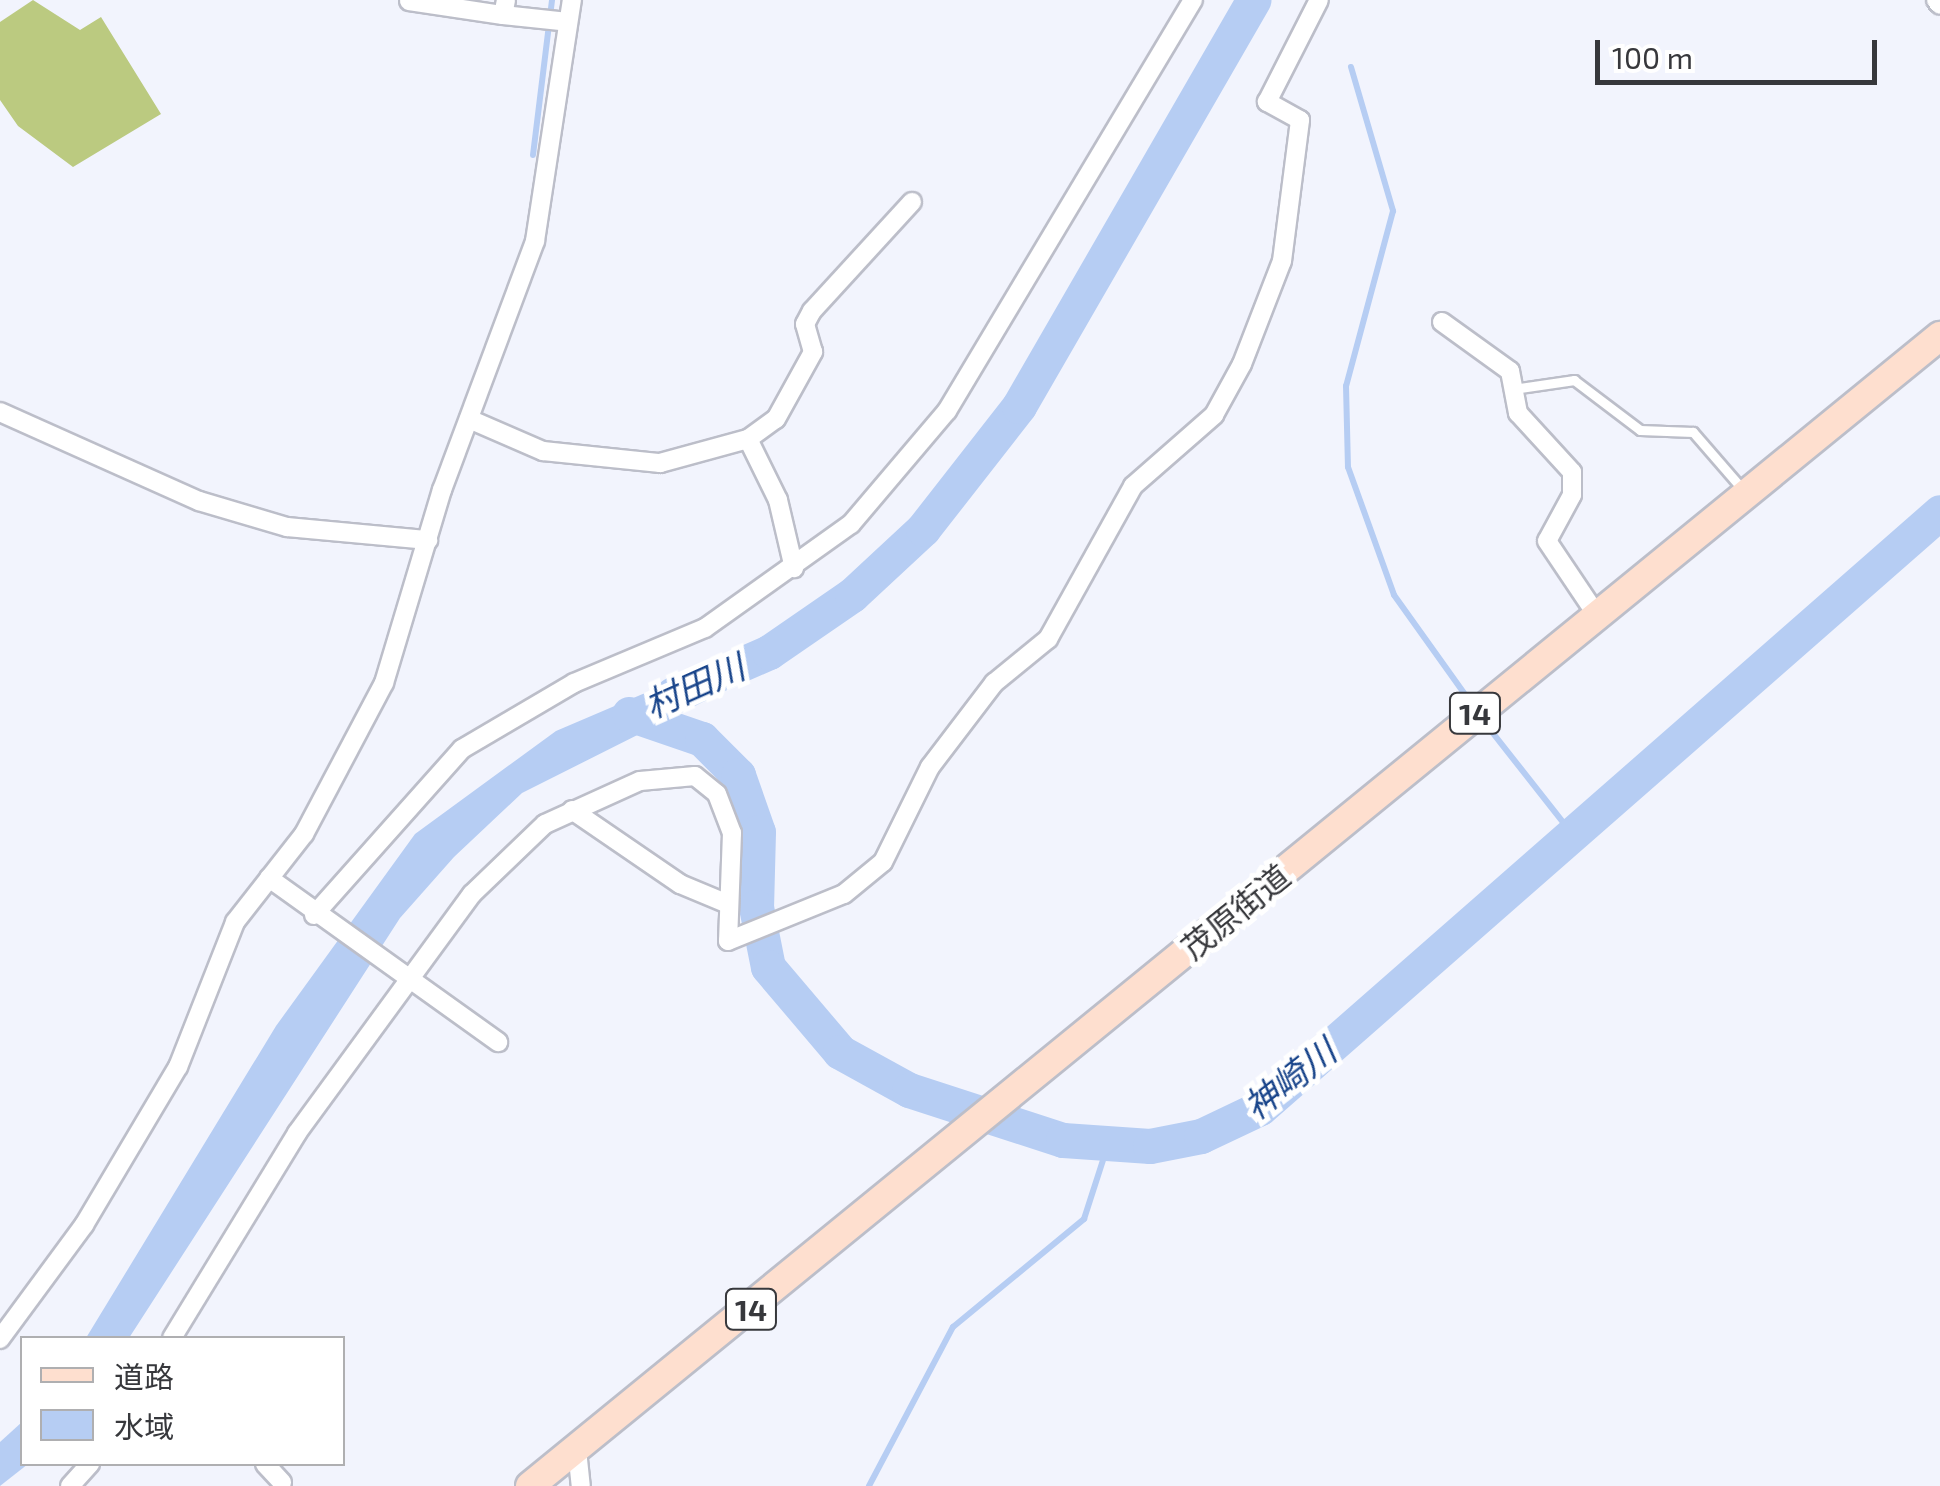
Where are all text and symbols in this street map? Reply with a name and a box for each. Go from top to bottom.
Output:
scale bar [1600,20,1882,82]
text: 100 m [1612,39,1693,75]
water label: 村田川 [637,644,751,726]
road number: 14 [1448,688,1502,738]
street label: 茂原街道 [1173,856,1297,966]
water label: 神崎川 [1235,1029,1343,1127]
road number: 14 [724,1284,778,1334]
legend [20,1336,345,1466]
text: 道路 [114,1358,174,1394]
text: 水域 [114,1408,174,1444]

